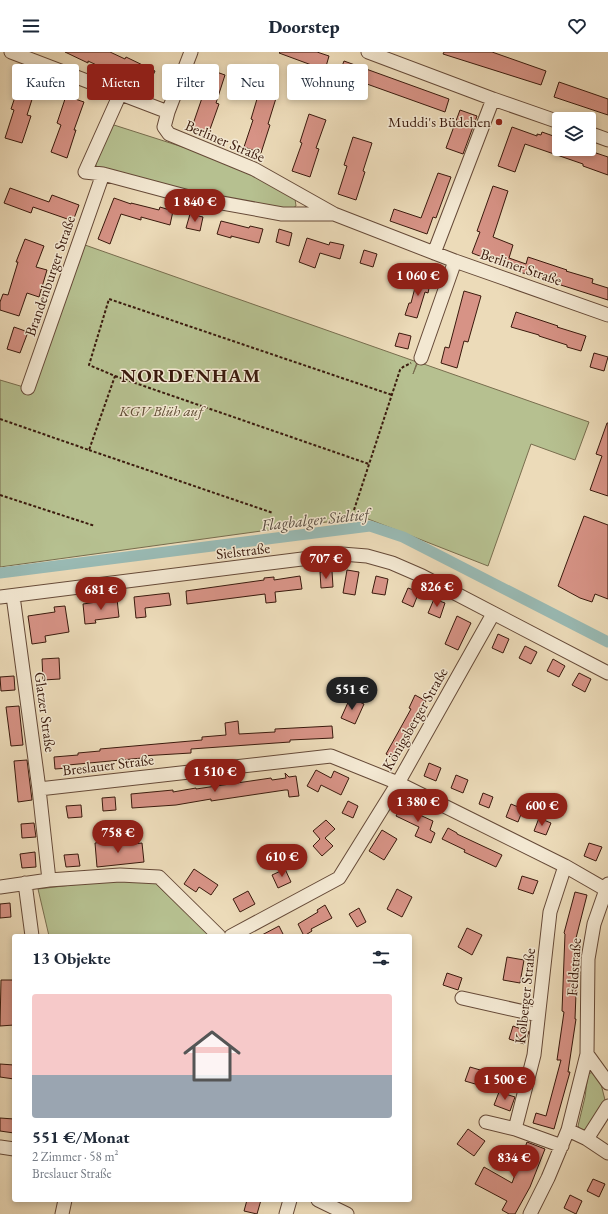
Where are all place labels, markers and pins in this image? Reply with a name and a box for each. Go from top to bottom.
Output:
place label: Muddi's Büdchen [388,112,491,131]
marker: Muddi's Büdchen [494,117,504,127]
pin: 1 840 € [158,189,232,223]
pin: 1 060 € [381,263,455,297]
pin: 707 € [298,546,354,580]
pin: 826 € [409,574,465,608]
pin: 681 € [73,577,129,611]
pin: 551 € [324,677,380,711]
pin: 1 510 € [178,759,252,793]
pin: 1 380 € [381,789,455,823]
pin: 600 € [514,793,570,827]
pin: 758 € [90,820,146,854]
pin: 610 € [254,844,310,878]
pin: 1 500 € [468,1067,542,1101]
pin: 834 € [486,1145,542,1179]

